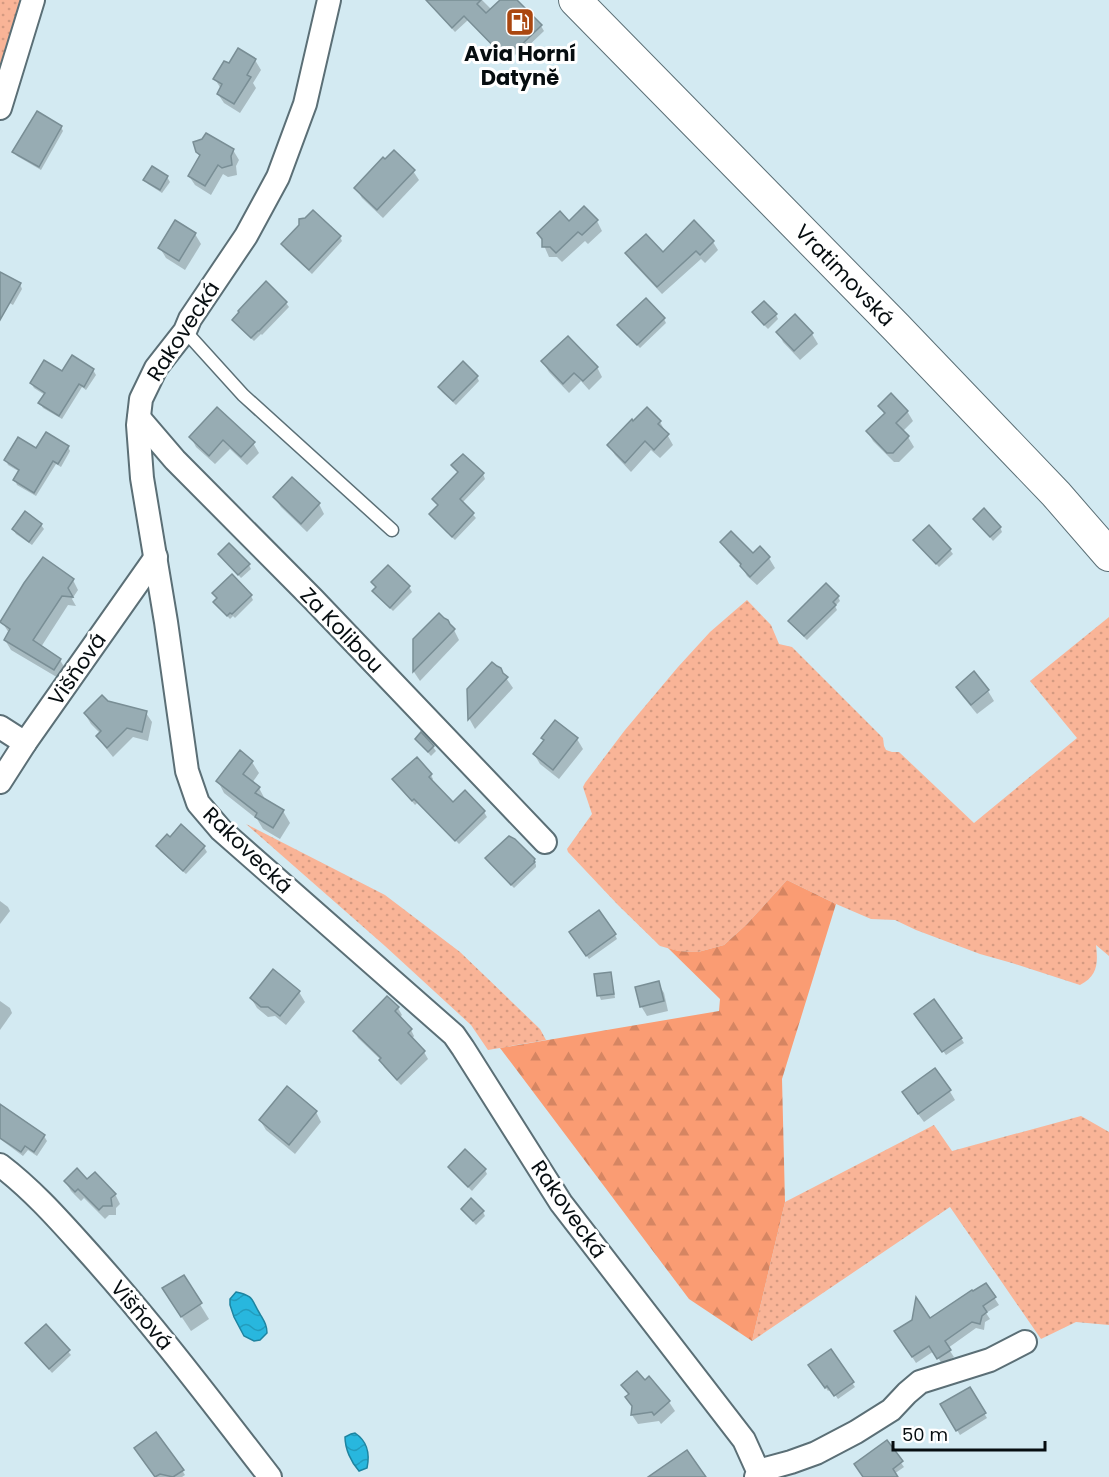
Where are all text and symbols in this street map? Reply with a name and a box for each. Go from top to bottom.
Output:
fuel station icon: Avia Horní Datyně [504,6,536,38]
place label: Avia Horní Datyně [464,39,576,92]
street label: Vratimovská [789,218,901,332]
street label: Rakovecká [140,275,226,387]
street label: Za Kolibou [294,581,390,679]
street label: Višňová [41,627,113,711]
street label: Rakovecká [197,800,299,900]
street label: Rakovecká [524,1154,614,1264]
street label: Višňová [104,1274,180,1356]
scale bar [893,1414,1044,1452]
text: 50 m [902,1422,948,1447]

